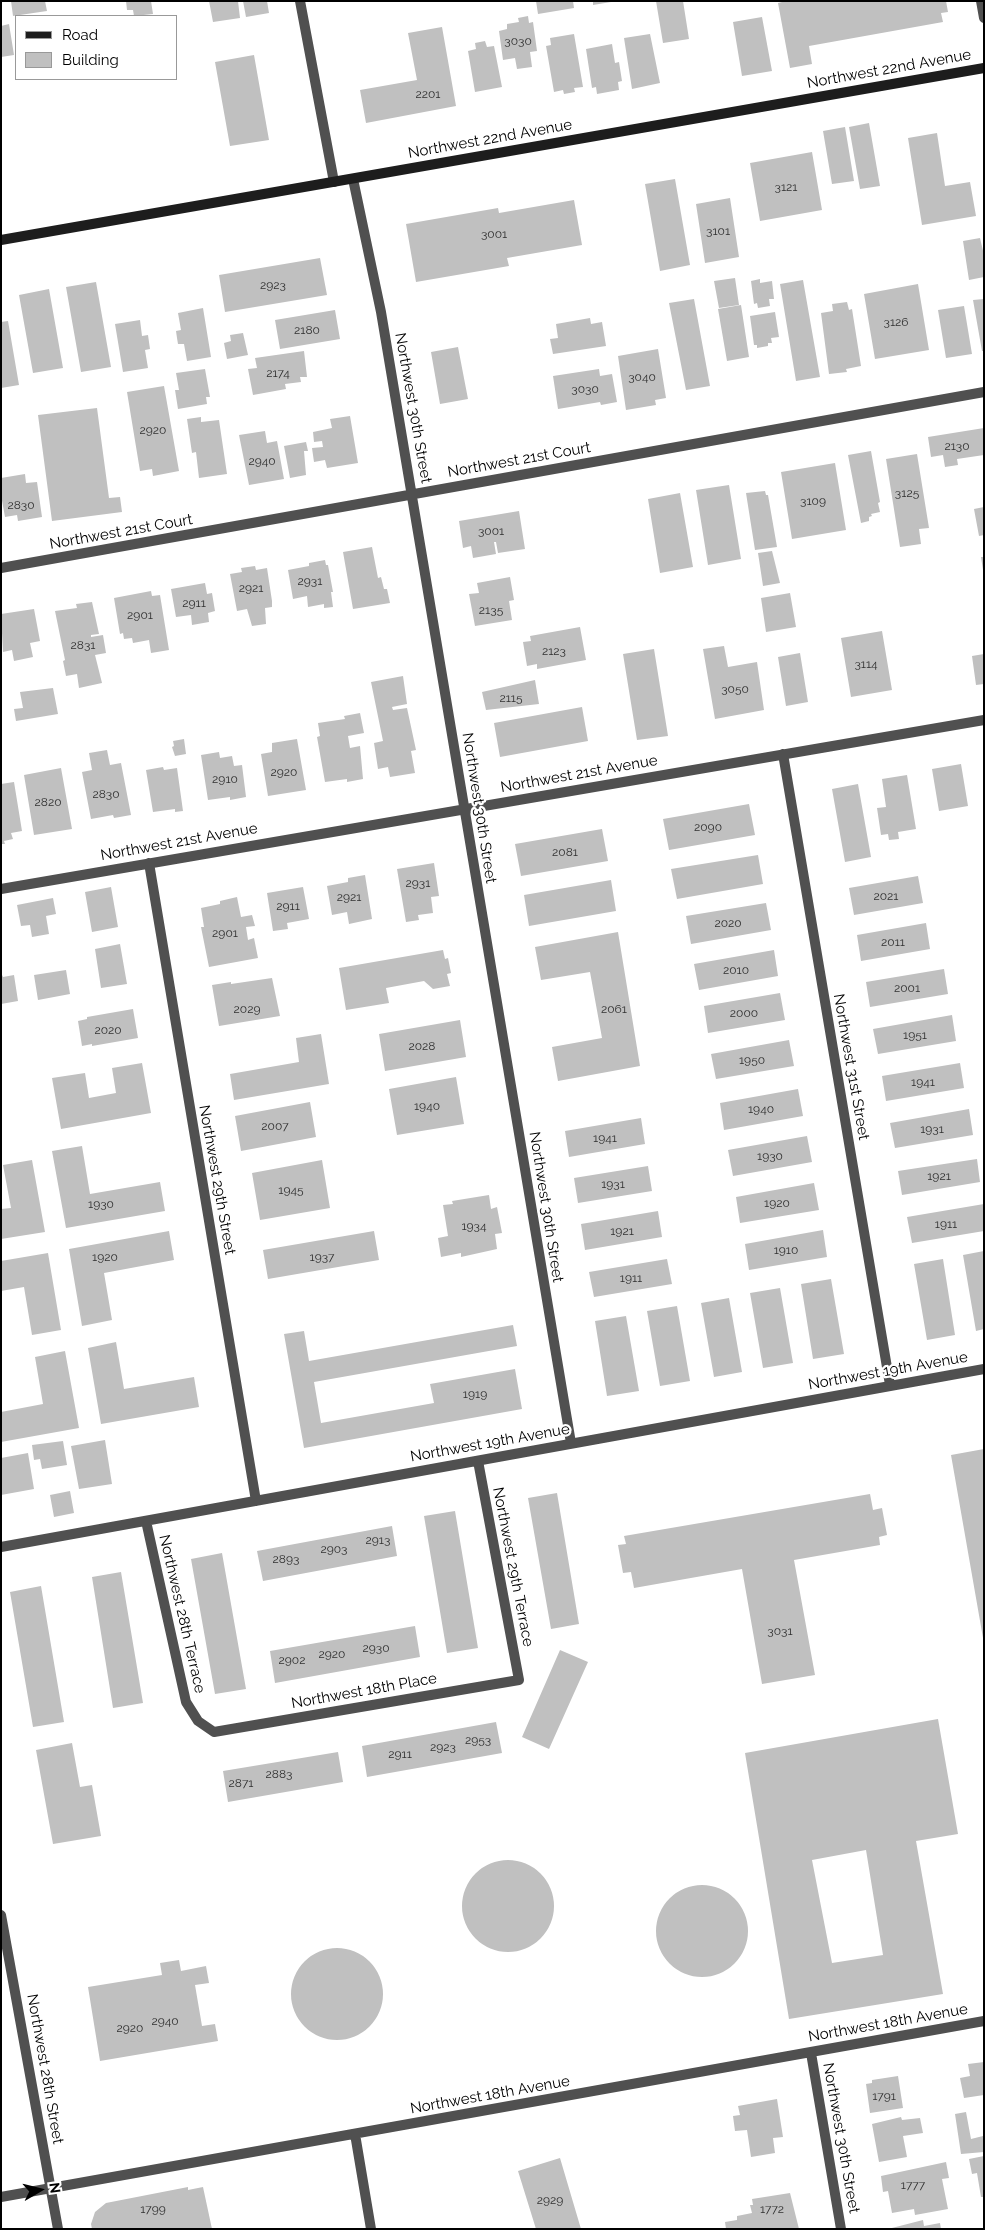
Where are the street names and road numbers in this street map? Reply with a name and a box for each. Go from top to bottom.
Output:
street label: Northwest 22nd Avenue [806,46,972,92]
street label: Northwest 22nd Avenue [407,116,573,162]
street label: Northwest 30th Street [391,331,435,485]
street label: Northwest 21st Court [446,439,592,481]
street label: Northwest 21st Court [48,511,194,553]
street label: Northwest 30th Street [458,731,500,885]
street label: Northwest 21st Avenue [499,751,659,797]
street label: Northwest 21st Avenue [99,819,259,865]
street label: Northwest 31st Street [829,992,873,1142]
street label: Northwest 29th Street [195,1104,239,1256]
street label: Northwest 30th Street [525,1130,567,1284]
street label: Northwest 19th Avenue [807,1348,969,1394]
street label: Northwest 19th Avenue [409,1420,571,1466]
street label: Northwest 29th Terrace [489,1486,537,1648]
street label: Northwest 28th Terrace [155,1533,209,1695]
street label: Northwest 18th Place [290,1669,438,1713]
street label: Northwest 28th Street [23,1993,67,2145]
street label: Northwest 18th Avenue [807,2000,969,2046]
street label: Northwest 30th Street [819,2061,863,2215]
street label: Northwest 18th Avenue [409,2072,571,2118]

